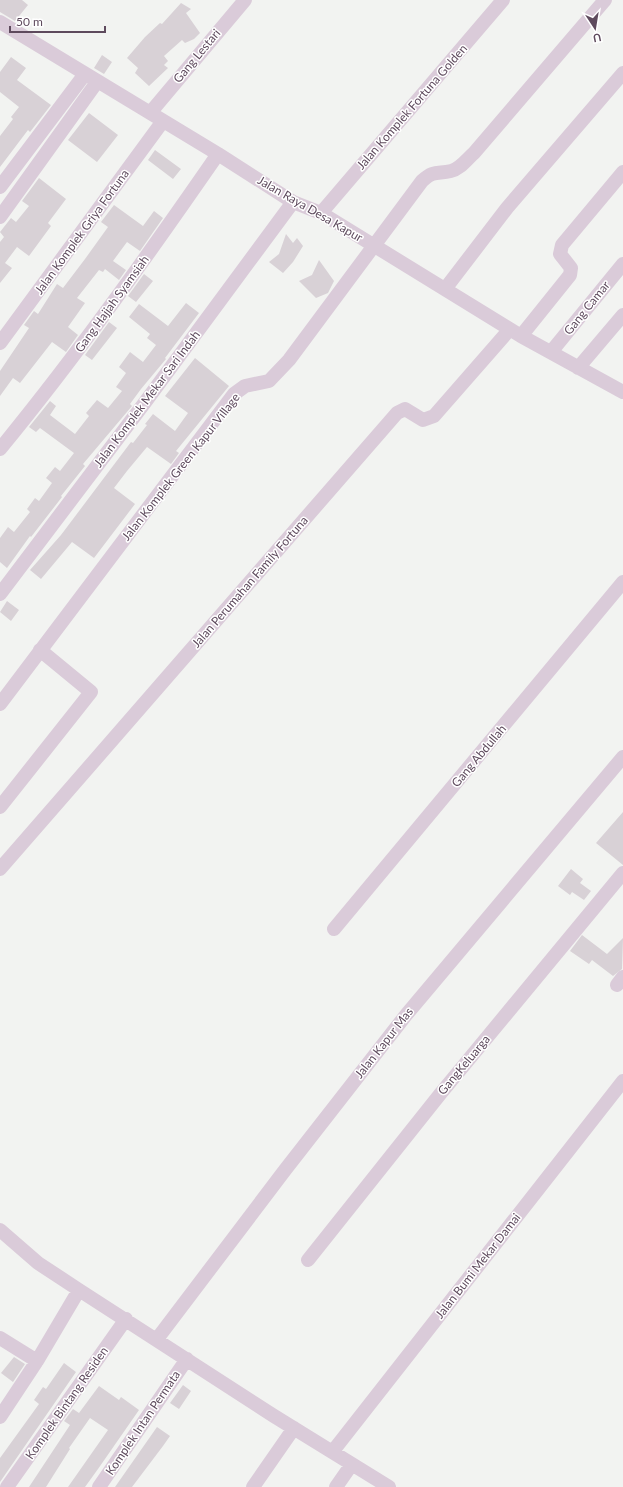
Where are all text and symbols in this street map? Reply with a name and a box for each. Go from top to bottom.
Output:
scale bar [10,8,105,34]
north arrow [575,8,615,48]
text: 50 m [16,14,43,29]
street label: Gang Lestari [170,26,223,86]
text: U [592,31,603,45]
street label: Jalan Komplek Fortuna Golden [353,41,470,172]
street label: Jalan Komplek Griya Fortuna [31,166,132,297]
street label: Jalan Raya Desa Kapur [255,172,366,245]
street label: Gang Hajjah Syamsiah [71,252,152,355]
street label: Gang Camar [560,277,613,338]
street label: Jalan Komplek Mekar Sari Indah [90,327,203,470]
street label: Jalan Komplek Green Kapur Village [118,390,243,543]
street label: Jalan Perumahan Family Fortuna [188,513,311,651]
street label: Gang Abdullah [448,721,509,790]
street label: Jalan Kapur Mas [351,1004,416,1081]
street label: GangKeluarga [434,1032,493,1098]
street label: Jalan Bumi Mekar Damai [432,1210,524,1321]
street label: Komplek Bintang Residen [22,1344,111,1462]
street label: Komplek Intan Permata [102,1368,183,1478]

